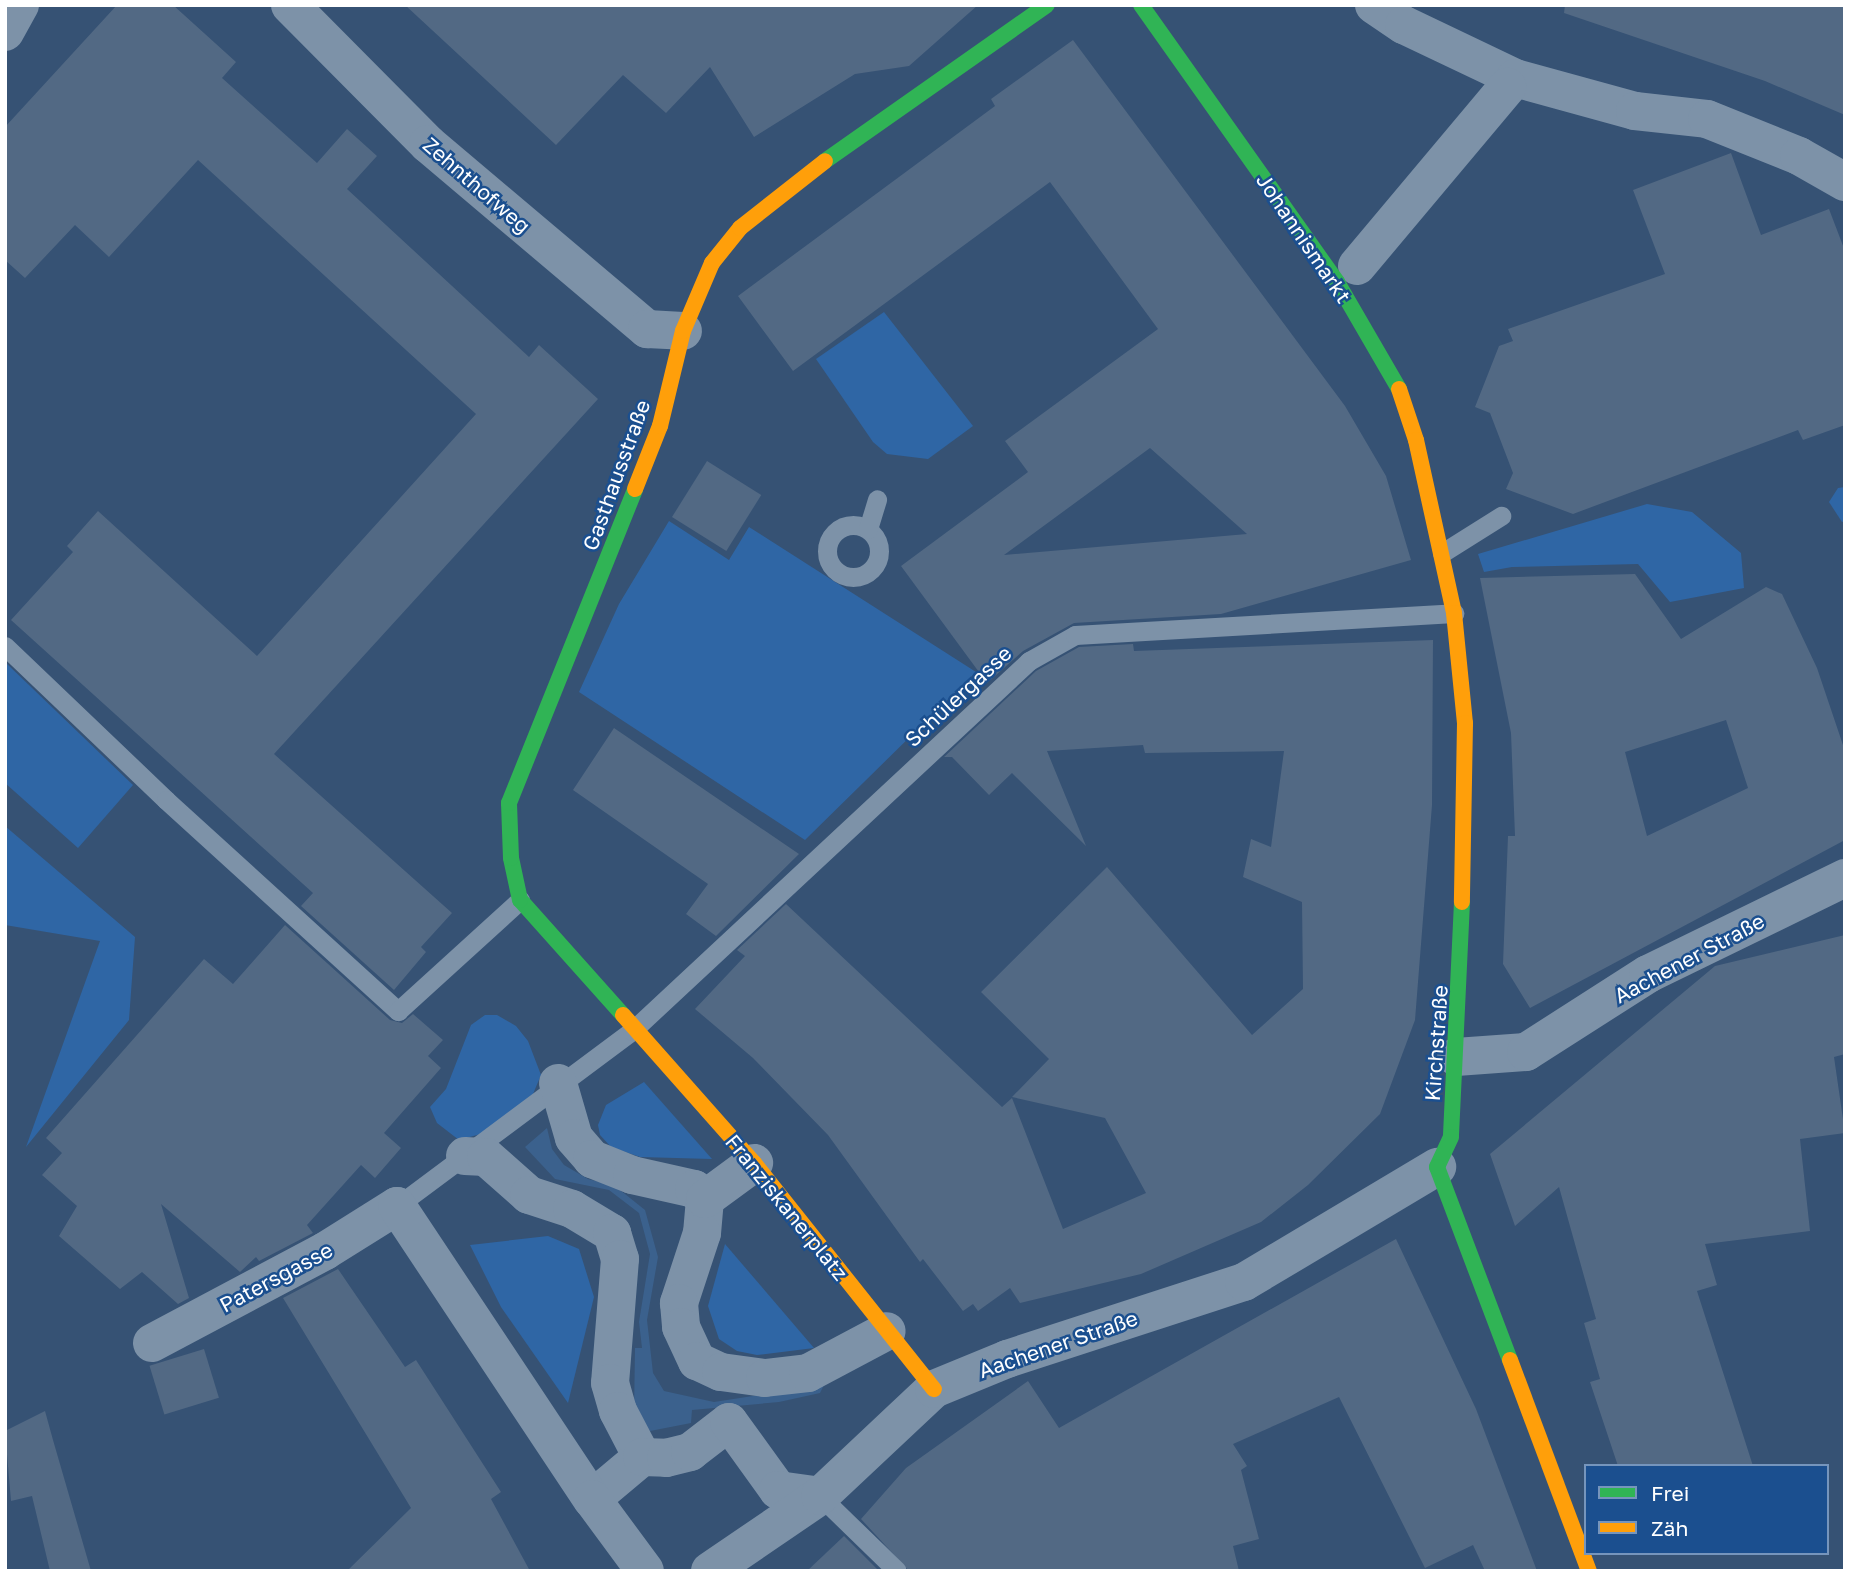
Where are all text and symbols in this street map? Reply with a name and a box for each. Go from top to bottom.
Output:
street label: Zehnthofweg [418,132,536,238]
street label: Johannismarkt [1251,168,1357,308]
street label: Gasthausstraße [577,396,655,554]
street label: Schülergasse [900,640,1016,752]
street label: Aachener Straße [1610,908,1768,1008]
street label: Kirchstraße [1419,984,1453,1102]
street label: Franziskanerplatz [720,1129,854,1285]
street label: Patersgasse [215,1237,337,1317]
street label: Aachener Straße [975,1305,1141,1383]
legend [1584,1464,1829,1555]
text: Frei [1651,1480,1689,1506]
text: Zäh [1651,1515,1688,1541]

